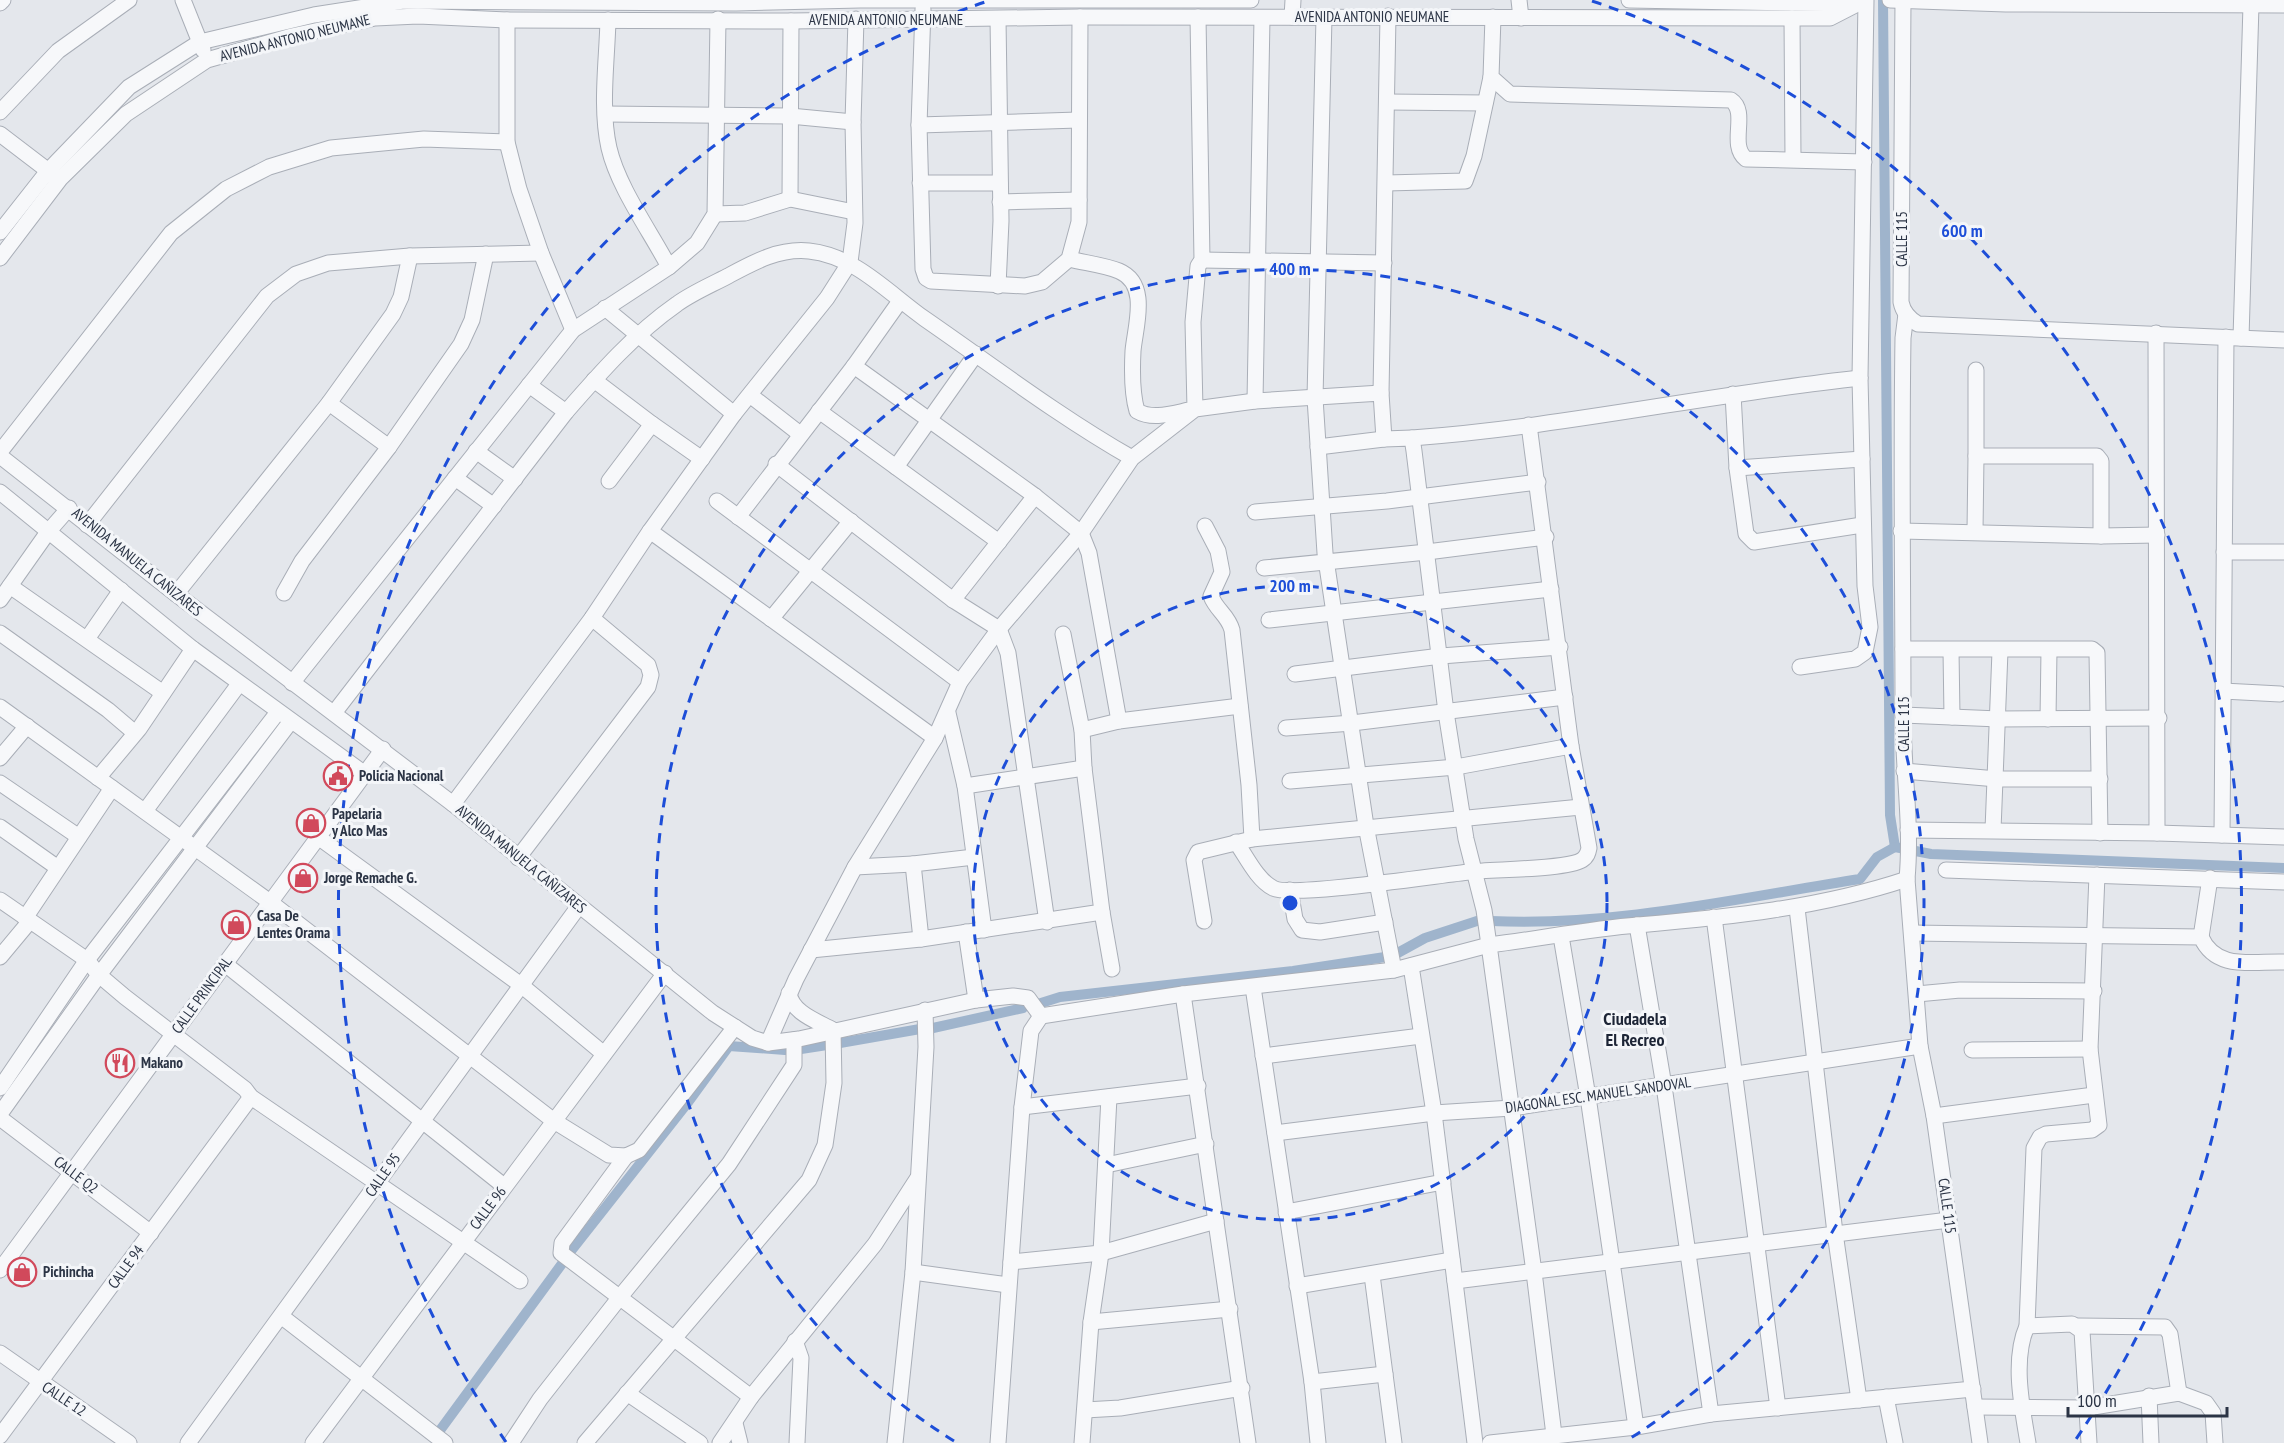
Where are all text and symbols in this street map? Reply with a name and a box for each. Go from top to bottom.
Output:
street label: AVENIDA ANTONIO NEUMANE [1295,7,1449,26]
street label: AVENIDA ANTONIO NEUMANE [218,10,372,65]
street label: AVENIDA ANTONIO NEUMANE [809,10,963,29]
street label: CALLE 115 [1892,211,1911,267]
text: 600 m [1941,219,1983,242]
text: 400 m [1269,257,1311,280]
street label: AVENIDA MANUELA CAÑIZARES [68,503,206,620]
text: 200 m [1269,574,1311,597]
street label: CALLE 115 [1894,696,1913,752]
public building icon: Policia Nacional [322,760,354,792]
place label: Policia Nacional [359,766,444,785]
street label: AVENIDA MANUELA CAÑIZARES [452,800,590,917]
place label: Papelaria y Alco Mas [331,804,388,840]
shop icon: Papelaria y Alco Mas [295,807,327,839]
shop icon: Jorge Remache G. [287,862,319,894]
place label: Jorge Remache G. [323,868,417,887]
centre of rings [1280,893,1300,913]
place label: Casa De Lentes Orama [257,906,330,942]
shop icon: Casa De Lentes Orama [220,909,252,941]
street label: CALLE PRINCIPAL [167,952,236,1037]
district label: Ciudadela El Recreo [1603,1007,1667,1051]
restaurant icon: Makano [104,1047,136,1079]
place label: Makano [141,1053,183,1072]
street label: DIAGONAL ESC. MANUEL SANDOVAL [1504,1072,1693,1117]
street label: CALLE 95 [361,1149,404,1200]
street label: CALLE Q2 [50,1152,102,1197]
street label: CALLE 115 [1934,1177,1961,1235]
street label: CALLE 96 [465,1182,510,1233]
street label: CALLE 94 [103,1241,148,1292]
shop icon: Pichincha [6,1256,38,1288]
place label: Pichincha [43,1262,94,1281]
street label: CALLE 12 [39,1377,90,1420]
scale bar [2068,1380,2227,1418]
text: 100 m [2077,1389,2117,1412]

